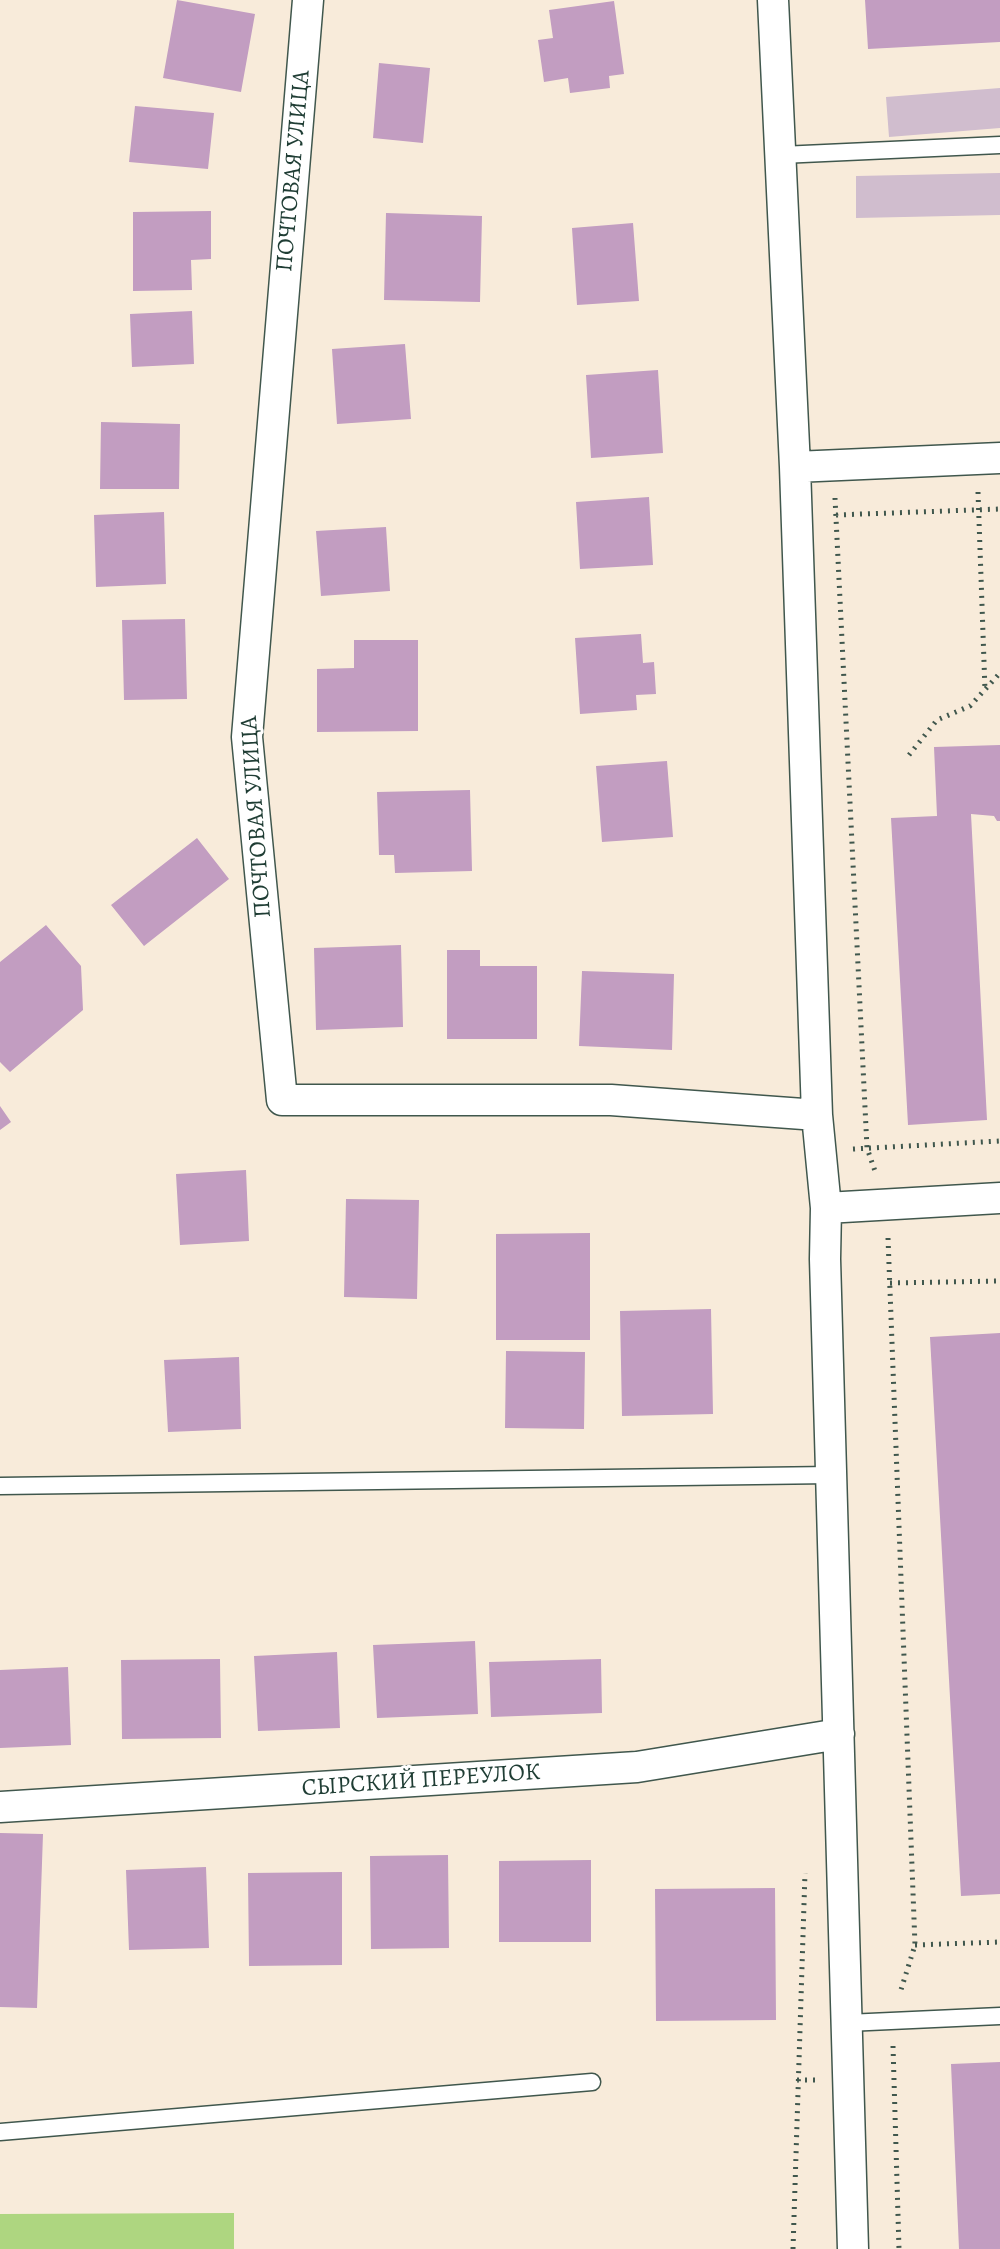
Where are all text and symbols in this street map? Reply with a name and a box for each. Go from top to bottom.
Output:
street label: ПОЧТОВАЯ УЛИЦА [271,69,317,273]
street label: ПОЧТОВАЯ УЛИЦА [236,715,278,919]
street label: СЫРСКИЙ ПЕРЕУЛОК [301,1758,541,1804]

